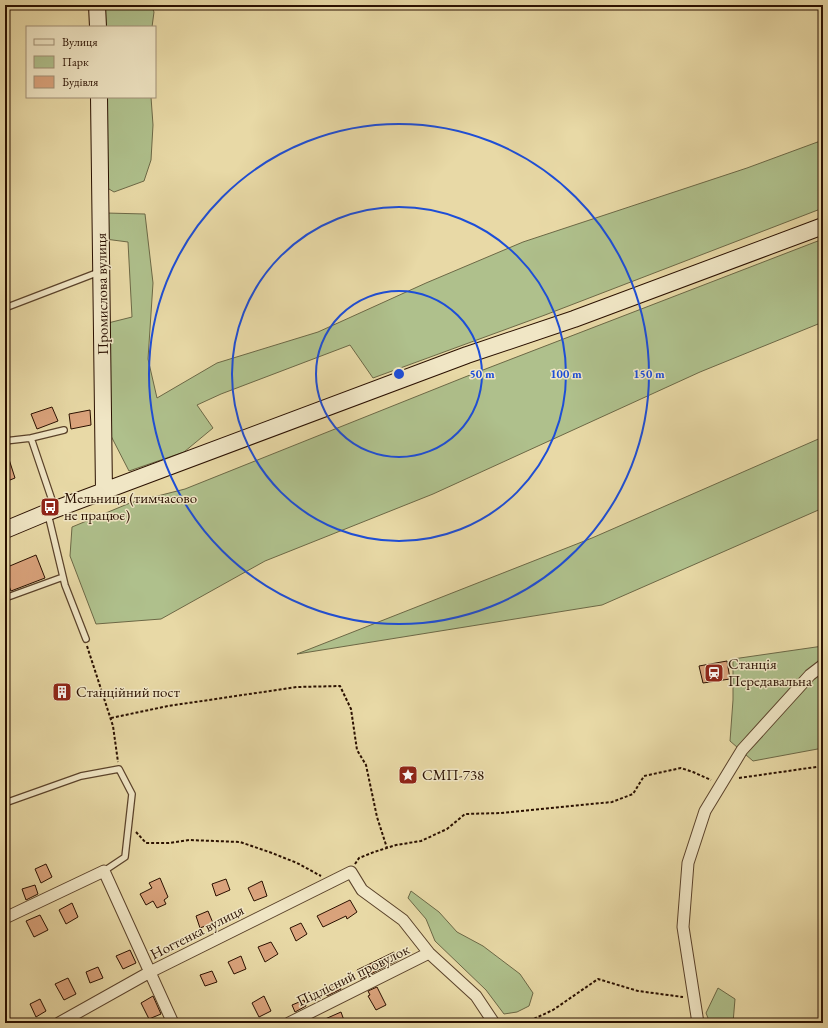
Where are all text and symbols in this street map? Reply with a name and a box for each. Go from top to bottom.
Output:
legend [26,26,156,98]
text: Вулиця [62,34,98,50]
text: Парк [62,54,89,70]
text: Будівля [62,74,99,90]
street label: Промислова вулиця [91,232,112,355]
text: 50 m [469,366,495,382]
text: 100 m [550,366,582,382]
text: 150 m [633,366,665,382]
centre of rings [392,367,406,381]
place label: Мельниця (тимчасово не працює) [64,488,197,524]
bus stop icon: Мельниця (тимчасово не працює) [39,496,61,518]
place label: Станція Передавальна [728,654,812,690]
station icon: Станція Передавальна [703,662,725,684]
building icon: Станційний пост [51,681,73,703]
place label: Станційний пост [76,682,180,701]
place icon: СМП-738 [397,764,419,786]
place label: СМП-738 [422,765,484,784]
street label: Ногтенка вулиця [147,900,247,963]
street label: Підлісний провулок [293,939,412,1010]

